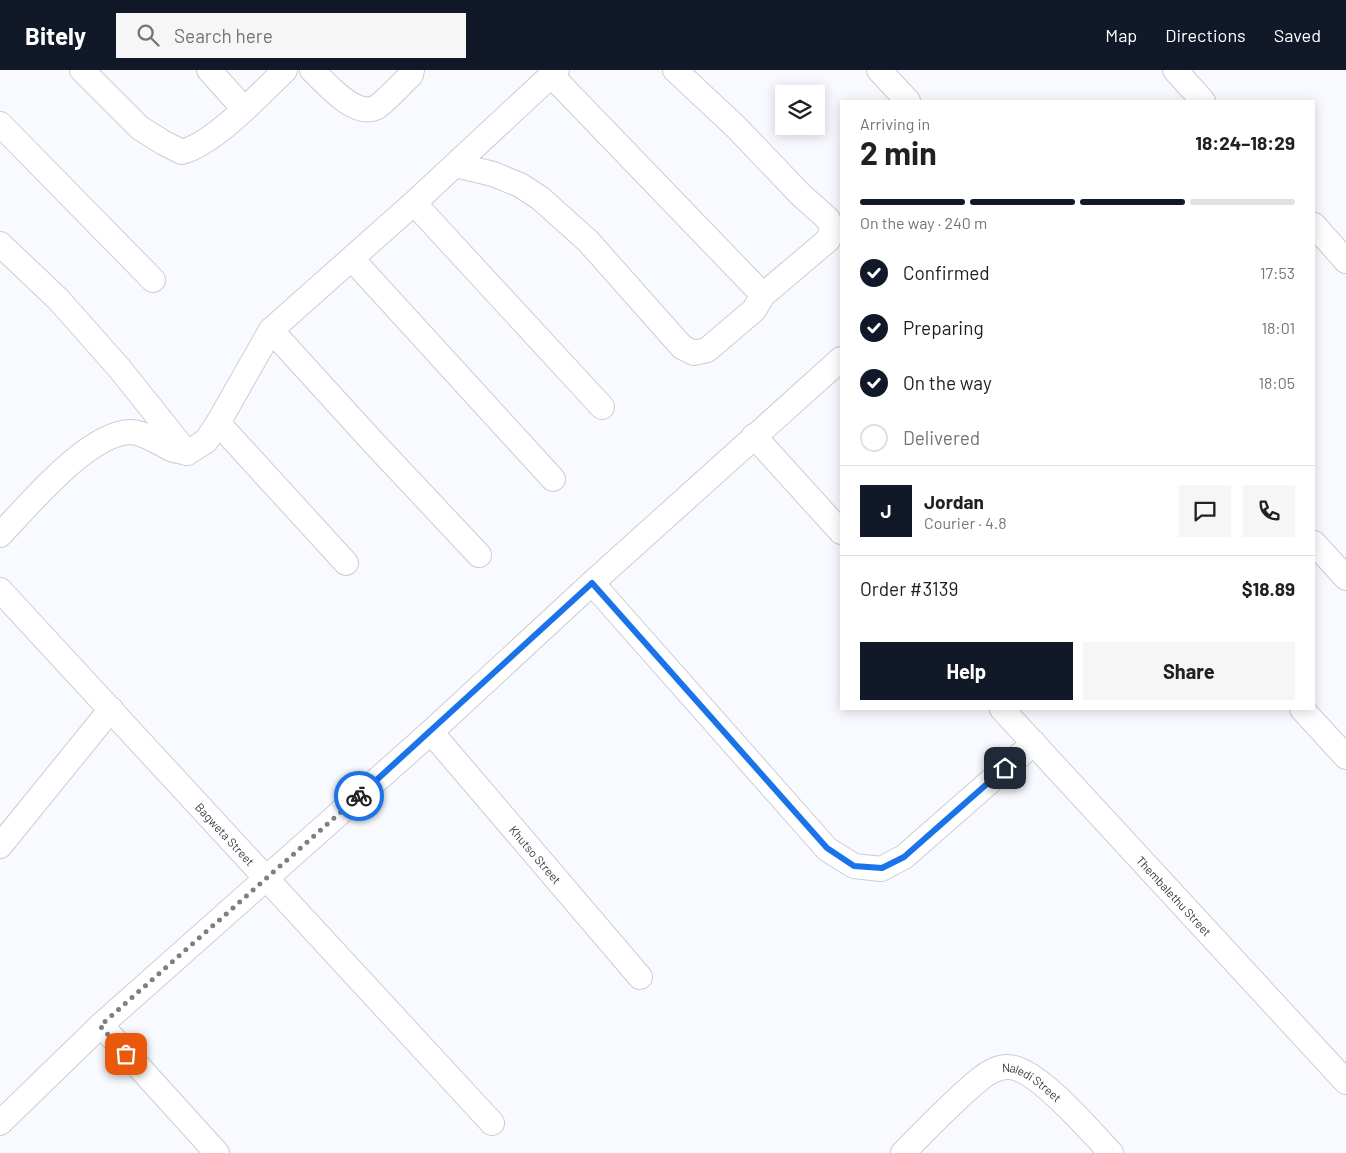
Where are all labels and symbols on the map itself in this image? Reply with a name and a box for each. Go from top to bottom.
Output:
pin [984,747,1026,789]
courier [334,771,384,821]
street label: Bagweta Street [193,800,258,868]
street label: Khutso Street [507,822,564,886]
street label: Thembalethu Street [1134,853,1215,939]
pin [105,1033,147,1075]
street label: Naledi Street [1002,1060,1065,1104]

